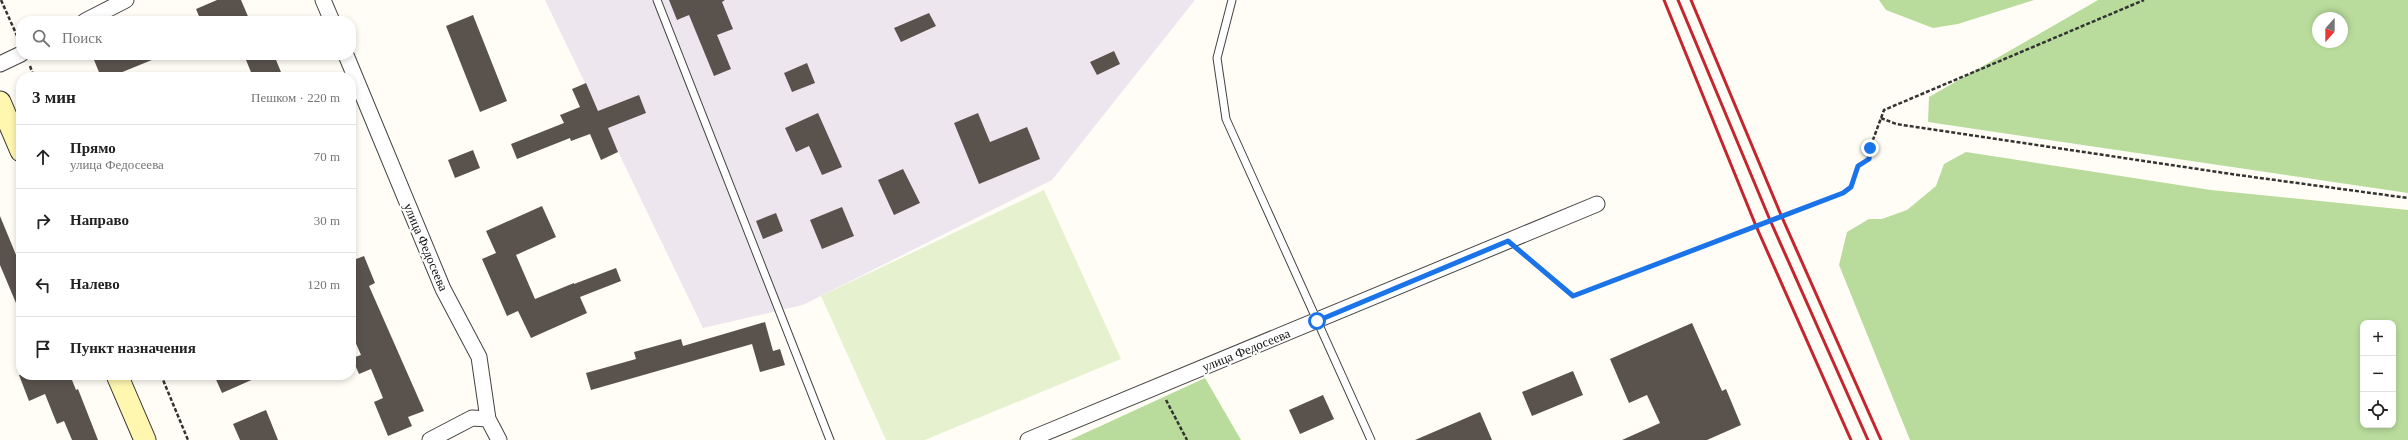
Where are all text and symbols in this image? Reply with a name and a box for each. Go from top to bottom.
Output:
north arrow [2312,12,2348,48]
search box [16,16,356,60]
icon: search [30,27,52,49]
text: Поиск [62,30,102,46]
text: 3 мин [32,88,76,107]
text: Пешком · 220 m [251,90,340,105]
route end [1861,139,1879,157]
text: Прямо [70,140,116,156]
icon: ahead [32,146,54,168]
text: 70 m [314,149,340,164]
text: улица Федосеева [70,157,164,172]
street label: улица Федосеева [401,201,451,293]
icon: right [32,210,54,232]
text: Направо [70,212,129,228]
text: 30 m [314,213,340,228]
icon: left [32,274,54,296]
text: Налево [70,276,120,292]
text: 120 m [307,277,340,292]
route start [1308,312,1326,330]
map controls [2360,320,2396,428]
button: + [2360,320,2396,356]
street label: улица Федосеева [1200,325,1293,375]
icon: arrive [32,338,54,360]
text: Пункт назначения [70,340,196,356]
button: − [2360,356,2396,392]
button: locate [2360,392,2396,428]

